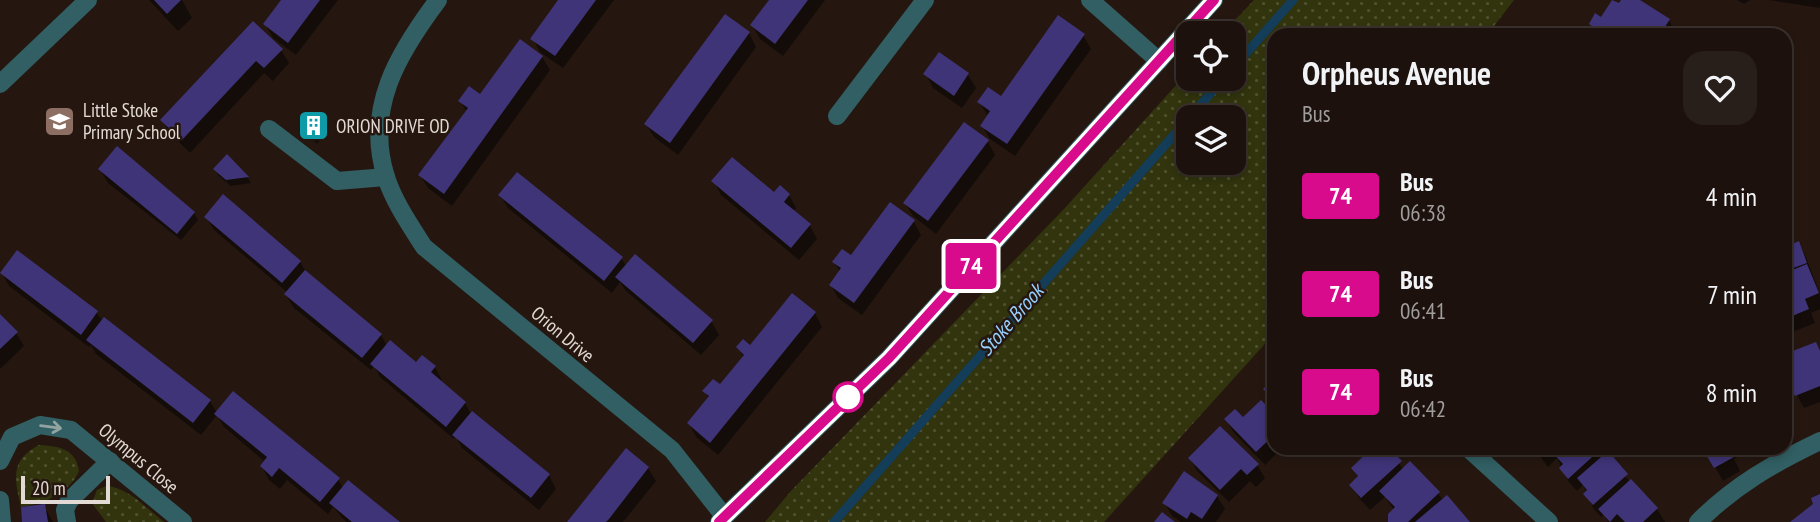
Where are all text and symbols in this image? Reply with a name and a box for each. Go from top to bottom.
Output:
map controls [1176,21,1246,175]
button: locate [1176,21,1246,91]
text: Orpheus Avenue [1302,51,1491,94]
button: heart [1683,51,1757,125]
place label: Little Stoke Primary School [83,98,181,144]
text: Bus [1302,99,1331,128]
school or university icon: Little Stoke Primary School [43,104,77,138]
button: layers [1176,105,1246,175]
building icon: ORION DRIVE OD [296,109,330,143]
place label: ORION DRIVE OD [336,114,450,138]
text: Bus [1400,165,1433,198]
text: 74 [1329,180,1352,211]
text: 4 min [1706,180,1757,213]
text: 06:38 [1400,198,1446,227]
line badge: 74 [940,243,1002,289]
text: 74 [960,250,982,281]
text: Bus [1400,263,1433,296]
water label: Stoke Brook [972,276,1051,361]
text: 74 [1329,278,1352,309]
text: 7 min [1707,278,1757,311]
text: 06:41 [1400,296,1446,325]
street label: Orion Drive [527,301,599,367]
text: Bus [1400,361,1433,394]
text: 74 [1329,376,1352,407]
text: 8 min [1706,376,1757,409]
unlabelled marker [833,382,863,412]
text: 06:42 [1400,394,1446,423]
street label: Olympus Close [94,418,184,498]
one-way arrow [39,420,62,433]
scale bar [21,473,110,505]
text: 20 m [32,476,66,500]

